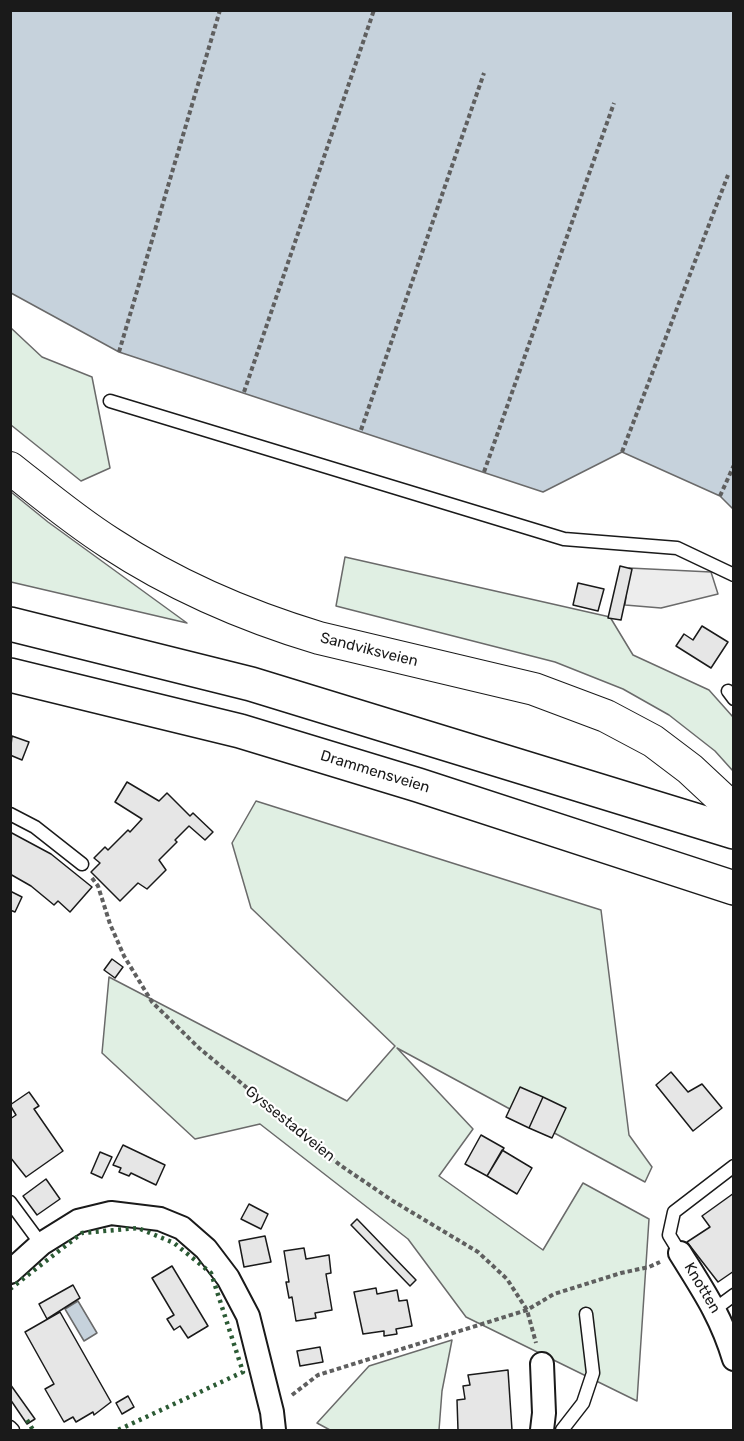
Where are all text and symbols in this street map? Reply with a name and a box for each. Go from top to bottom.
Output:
street label: Sandviksveien [318,629,420,671]
street label: Drammensveien [318,747,432,797]
street label: Gyssestadveien [242,1082,338,1166]
street label: Knotten [680,1259,724,1317]

